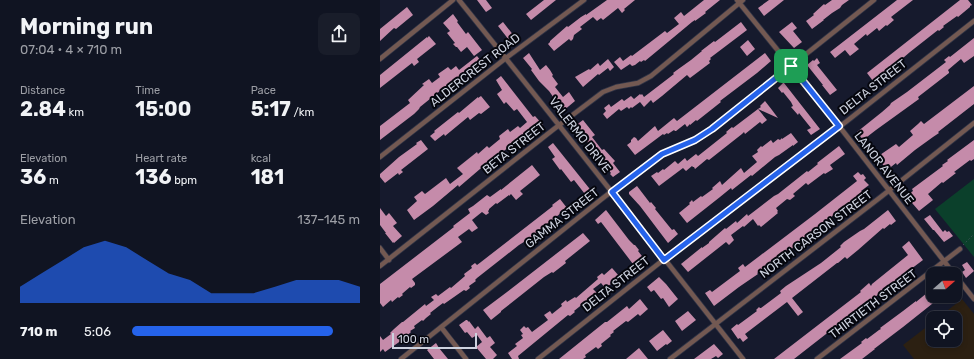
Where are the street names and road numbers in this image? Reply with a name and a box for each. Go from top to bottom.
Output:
street label: ALDERCREST ROAD [427,30,523,110]
street label: DELTA STREET [837,56,909,118]
street label: VALERMO DRIVE [546,94,614,176]
street label: BETA STREET [480,119,548,177]
street label: LANOR AVENUE [851,129,917,207]
street label: GAMMA STREET [522,185,602,251]
street label: NORTH CARSON STREET [757,187,875,281]
street label: DELTA STREET [580,253,652,315]
street label: THIRTIETH STREET [826,266,920,342]

